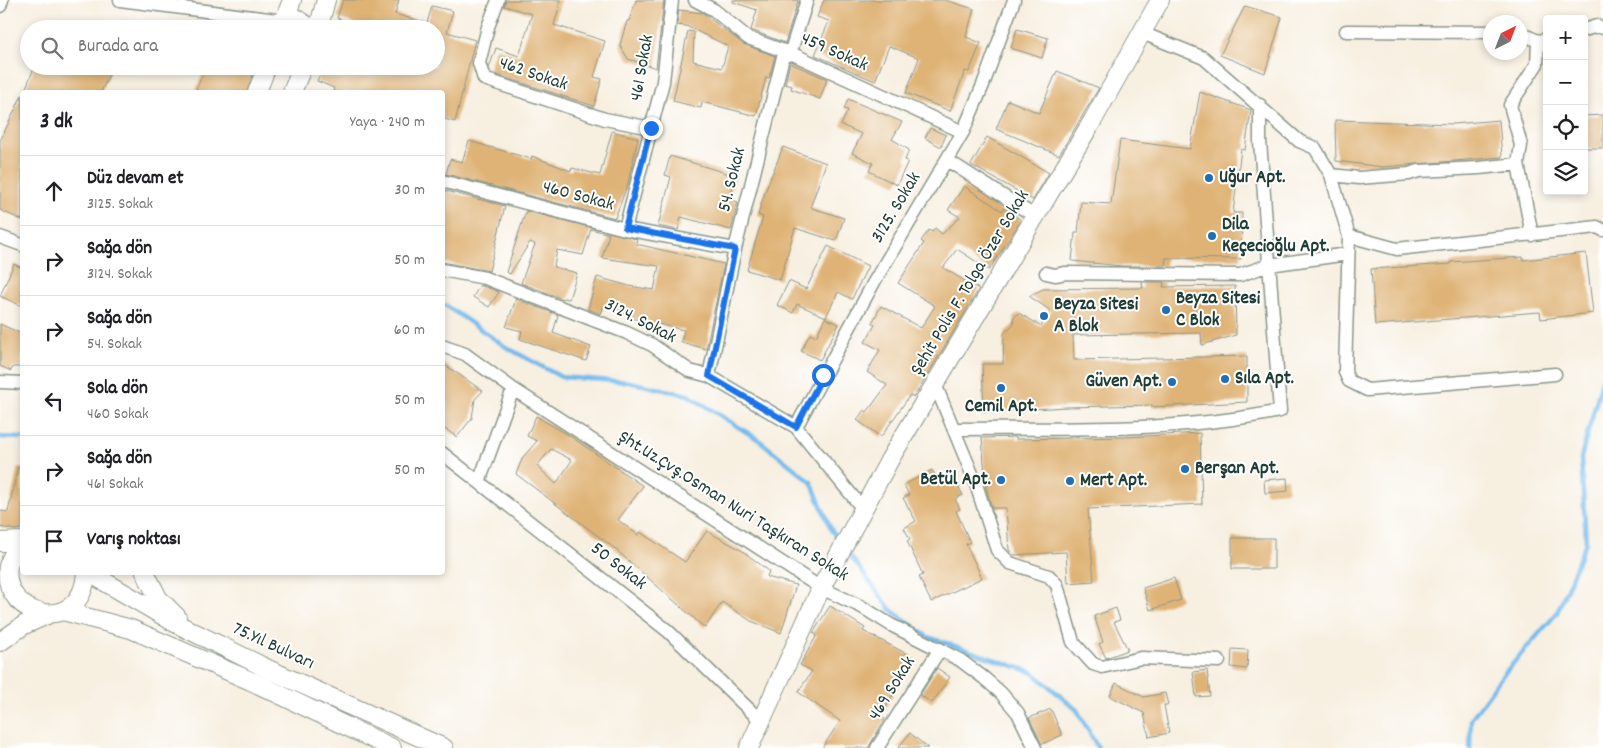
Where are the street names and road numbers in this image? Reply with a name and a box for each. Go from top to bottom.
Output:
street label: 459 Sokak [796,26,872,80]
street label: 461 Sokak [624,32,662,103]
street label: 462 Sokak [495,51,571,99]
street label: 54. Sokak [712,145,754,215]
street label: 3125. Sokak [865,167,929,249]
street label: 460 Sokak [539,174,617,220]
street label: Şehit Polis F. Tolga Özer Sokak [905,185,1037,381]
street label: 3124. Sokak [599,292,681,352]
street label: Şht.Uz.Çvş.Osman Nuri Taşkıran Sokak [613,425,854,589]
street label: 50 Sokak [584,536,652,598]
street label: 75.Yıl Bulvarı [228,616,318,678]
street label: 469 Sokak [863,651,924,727]

